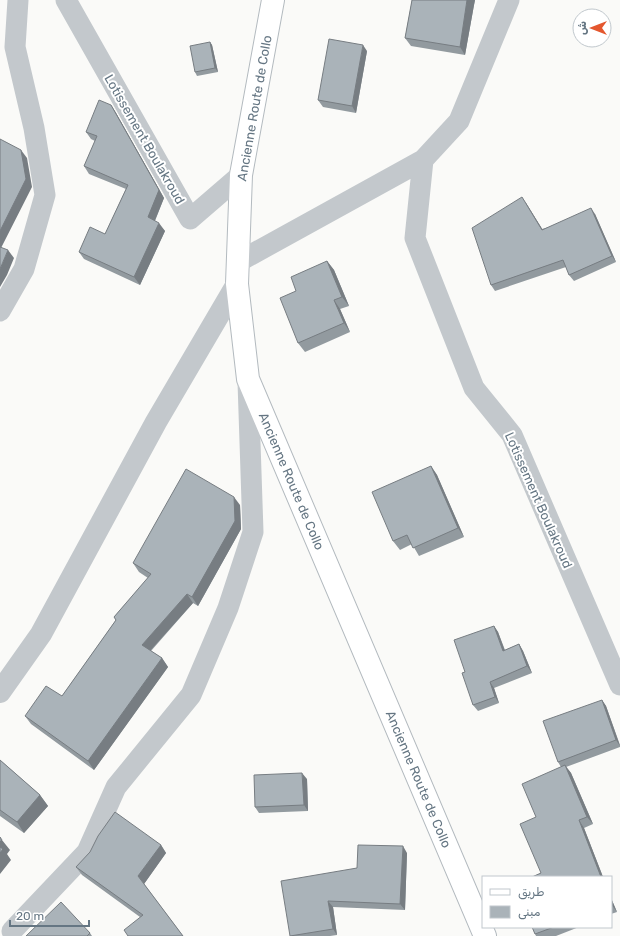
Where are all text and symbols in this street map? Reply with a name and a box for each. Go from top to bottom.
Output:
north arrow [572,8,612,48]
text: ش [576,21,589,35]
street label: Ancienne Route de Collo [234,34,275,182]
street label: Lotissement Boulakroud [101,72,188,207]
street label: Ancienne Route de Collo [256,410,327,552]
street label: Lotissement Boulakroud [502,430,575,570]
street label: Ancienne Route de Collo [383,708,454,850]
legend [482,876,612,928]
text: طريق [518,885,544,900]
scale bar [10,902,89,928]
text: مبنى [518,905,541,920]
text: 20 m [16,909,44,923]

